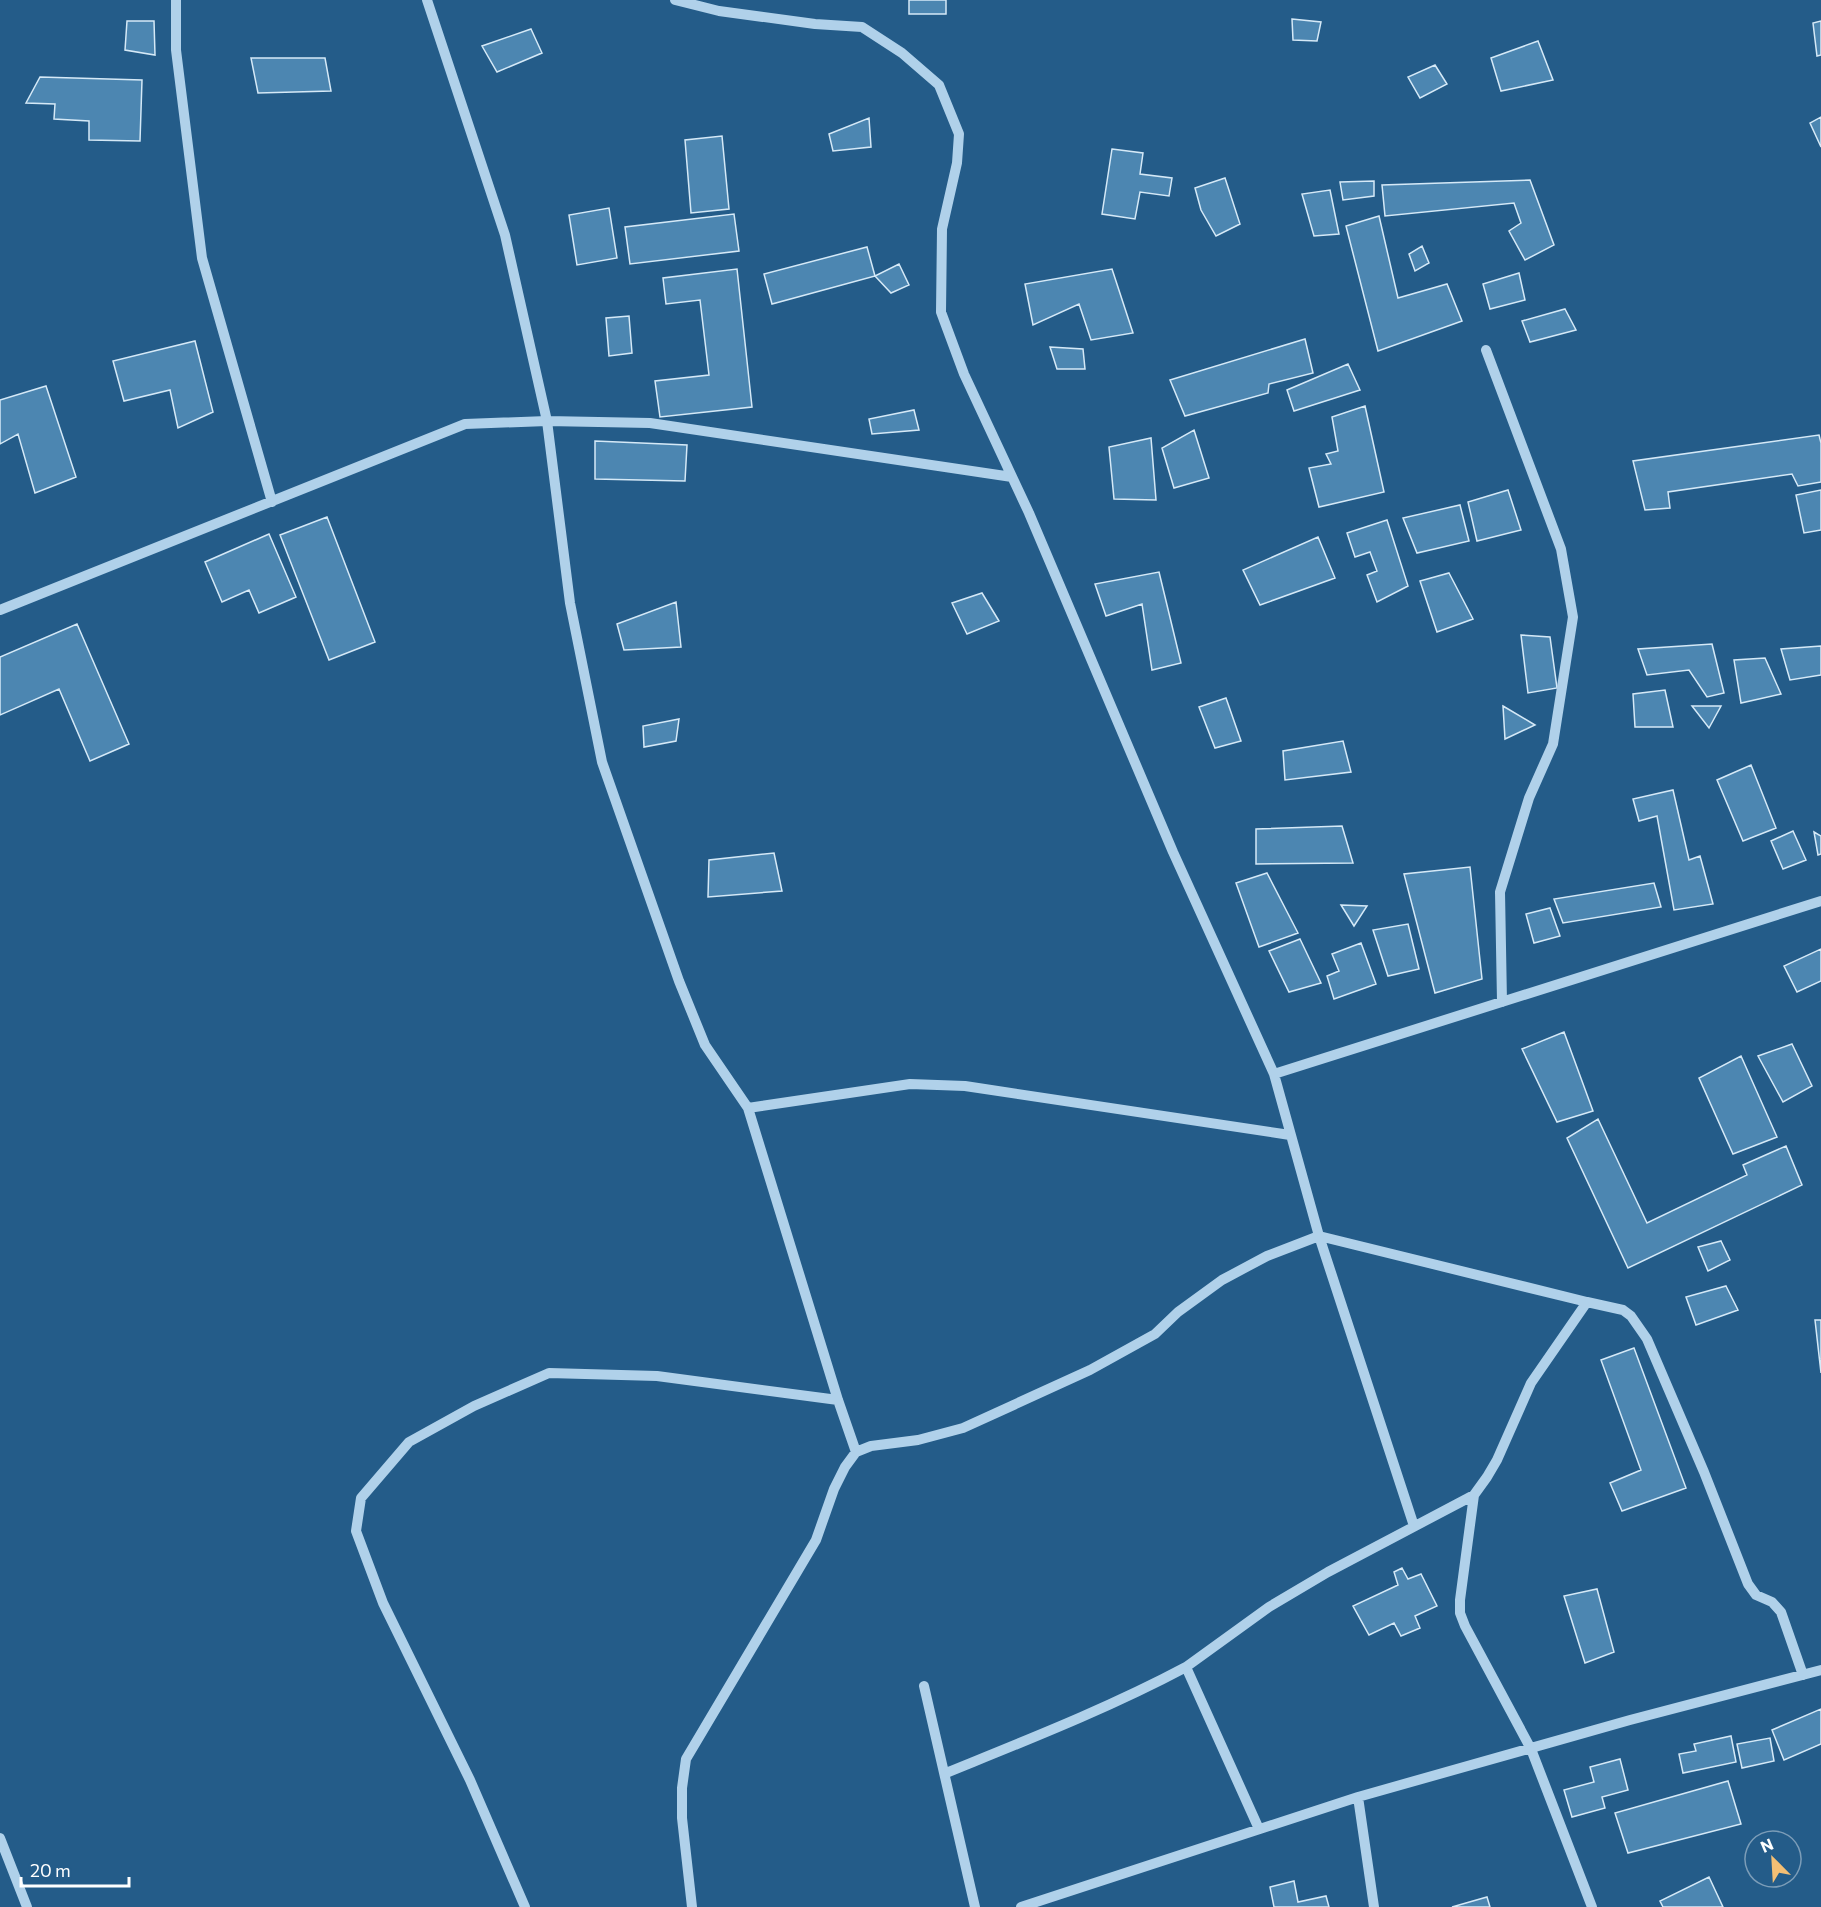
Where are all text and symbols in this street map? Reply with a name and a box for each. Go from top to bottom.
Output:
north arrow [1743,1829,1803,1889]
text: N [1757,1834,1776,1856]
scale bar [21,1850,129,1888]
text: 20 m [30,1859,71,1881]

